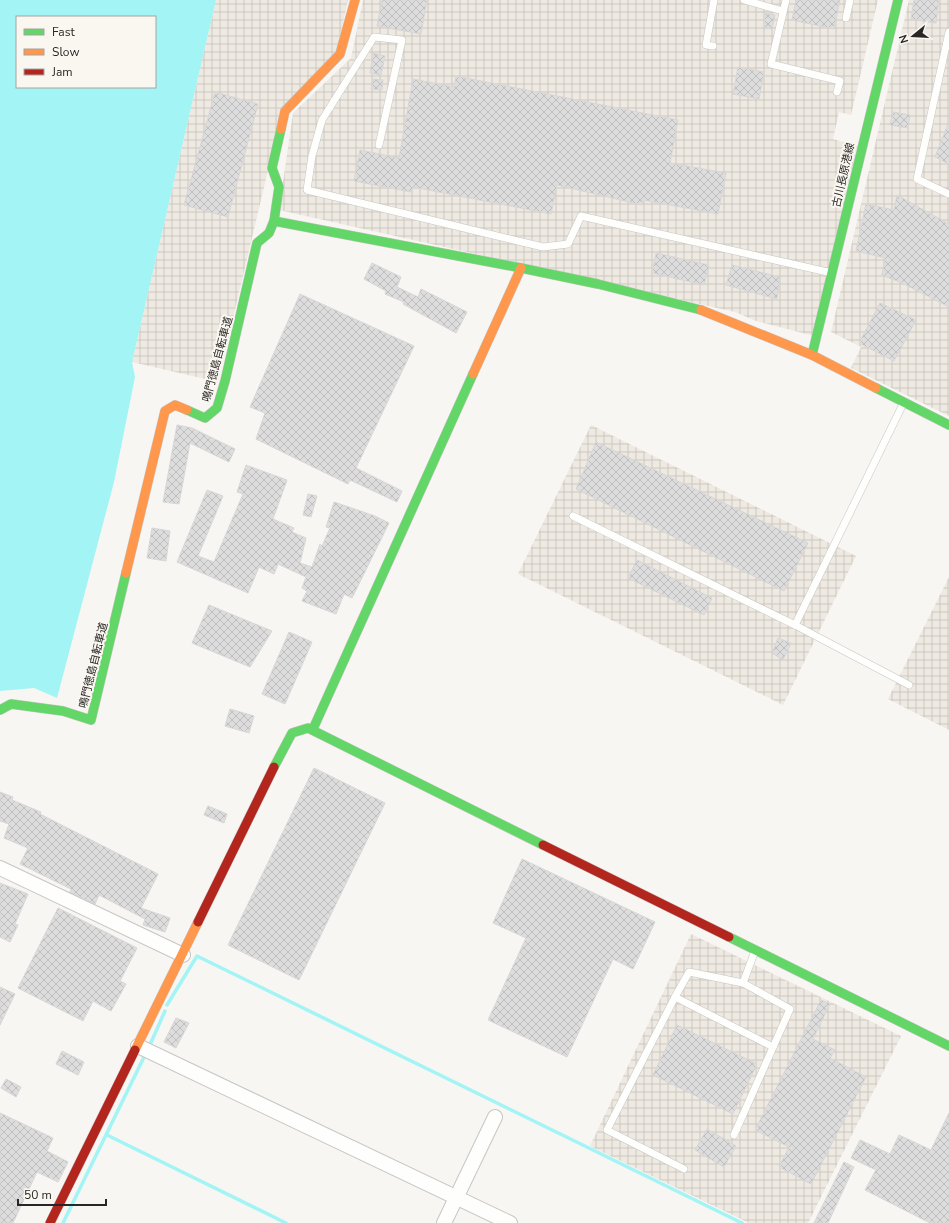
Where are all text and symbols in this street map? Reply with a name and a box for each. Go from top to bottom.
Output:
legend [16,16,156,88]
north arrow [893,16,933,56]
text: Fast [52,24,75,40]
text: N [896,33,912,45]
text: Slow [52,44,80,60]
text: Jam [51,64,73,80]
street label: 古川長原港線 [829,141,858,209]
street label: 鳴門徳島自転車道 [199,315,236,404]
street label: 鳴門徳島自転車道 [76,621,111,710]
scale bar [18,1181,106,1207]
text: 50 m [24,1187,52,1203]

